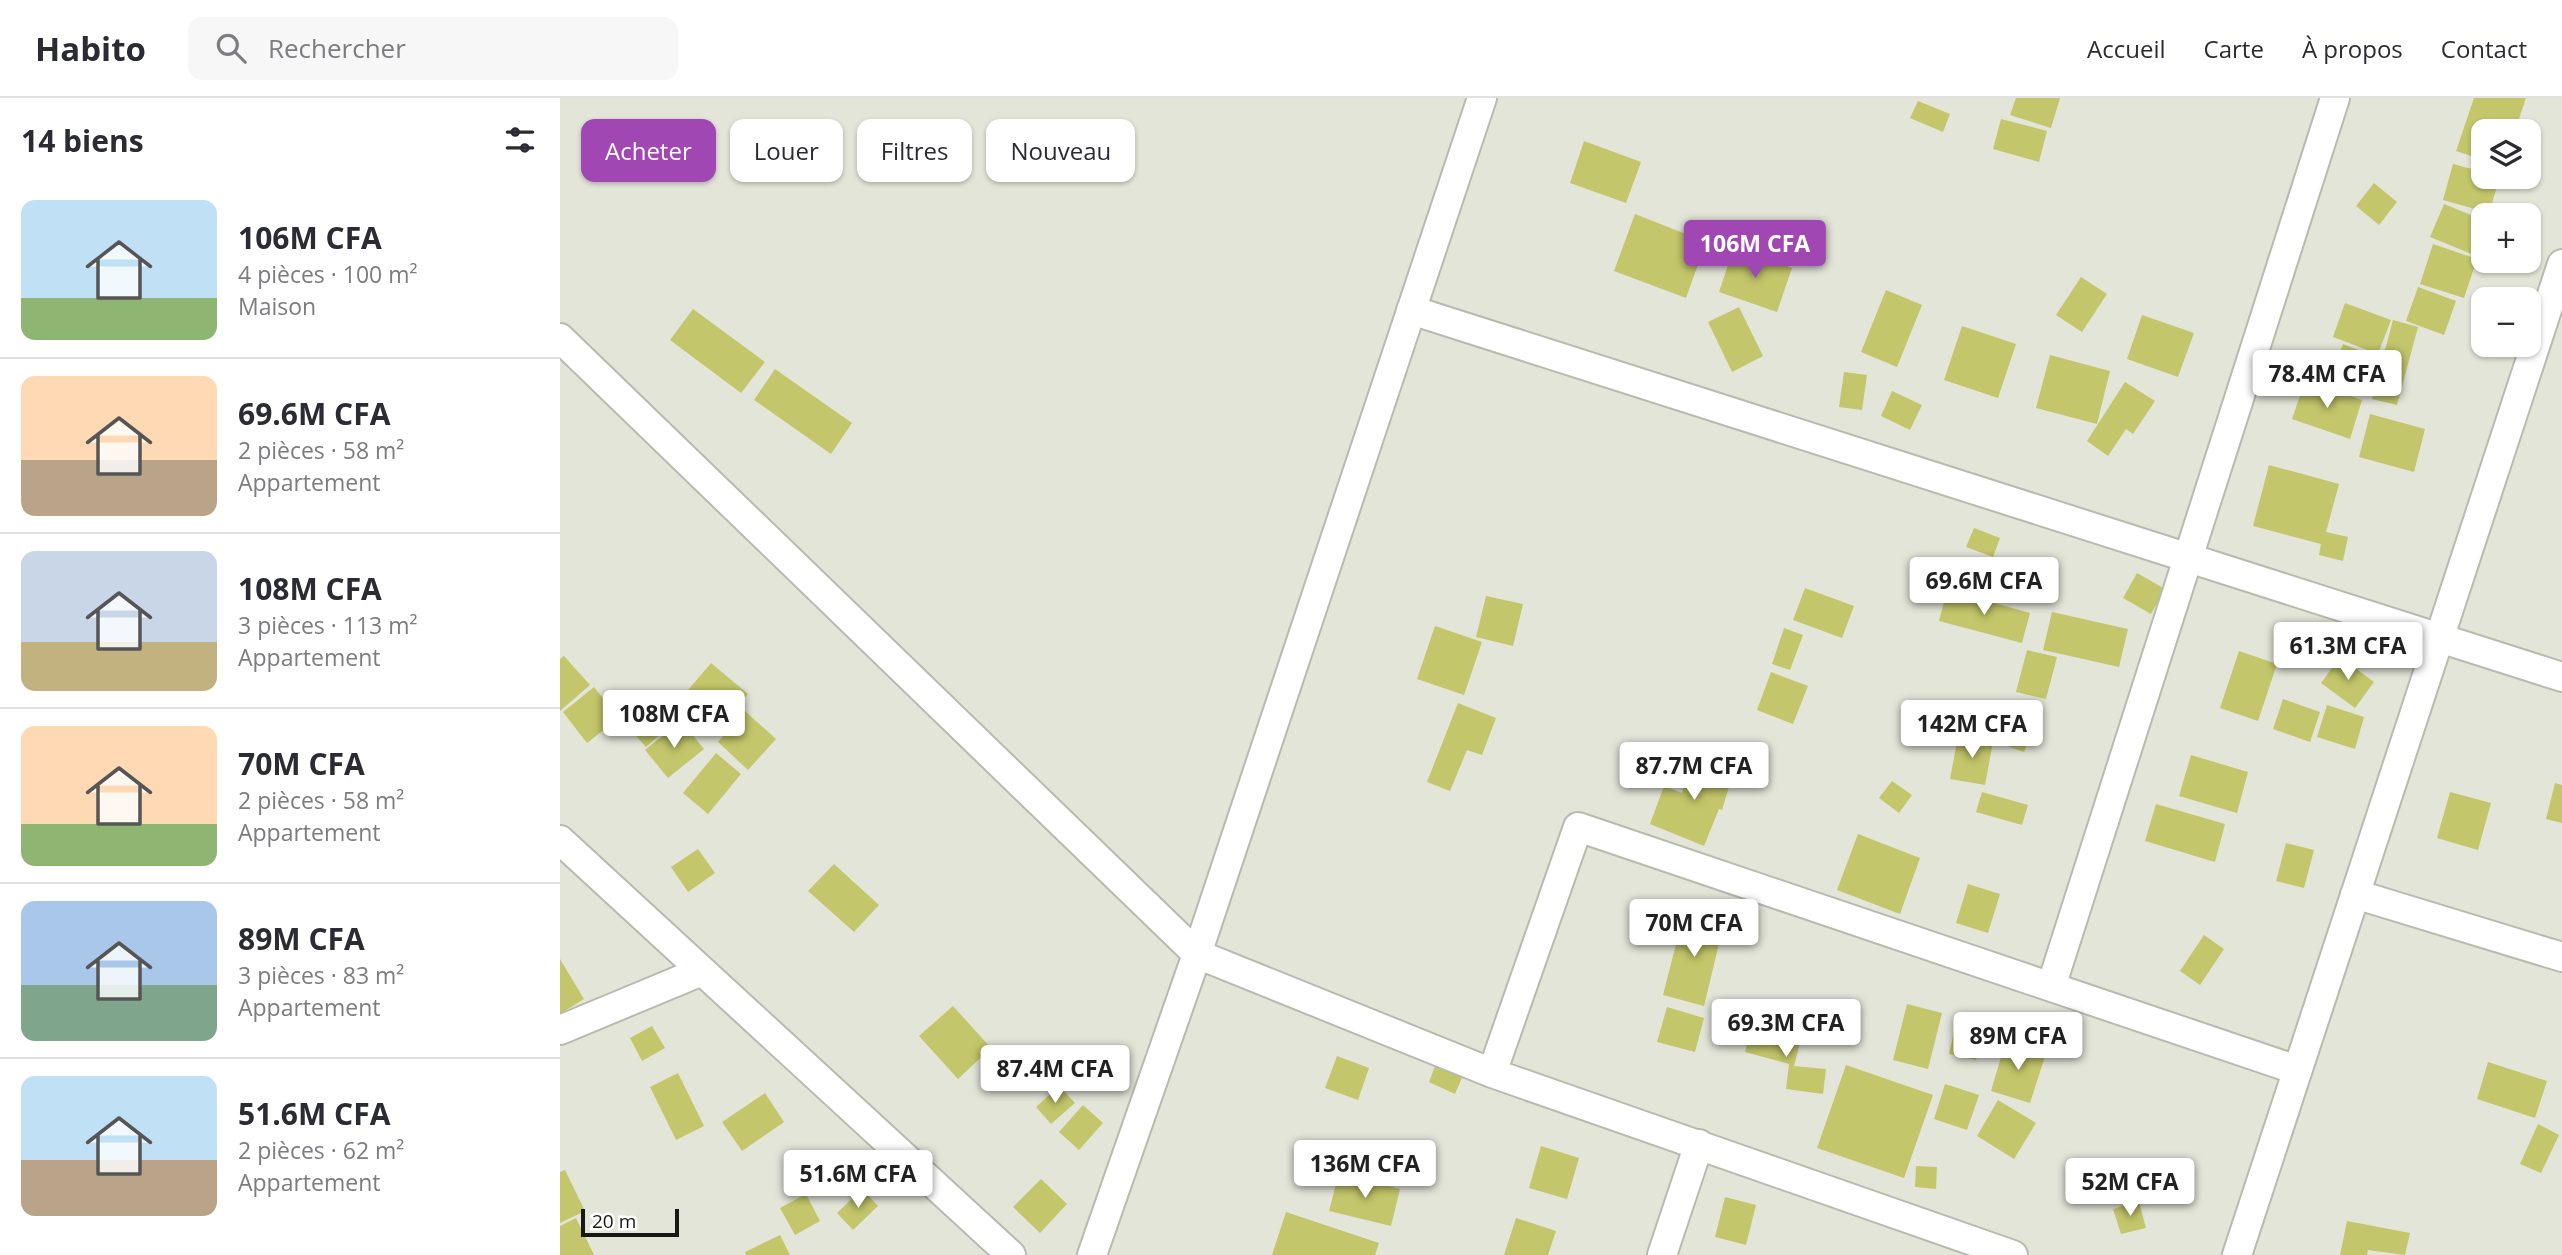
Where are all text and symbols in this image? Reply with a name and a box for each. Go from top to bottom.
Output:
search box [188,17,678,80]
text: Habito [35,26,146,71]
icon: search [212,29,250,67]
text: Rechercher [268,30,406,66]
text: Accueil [2087,32,2166,65]
text: Carte [2204,32,2264,65]
text: À propos [2302,32,2403,65]
text: Contact [2441,32,2527,65]
chip: Acheter [581,119,716,182]
chip: Louer [730,119,843,182]
chip: Filtres [857,119,972,182]
chip: Nouveau [986,119,1135,182]
map controls [2471,119,2541,357]
button: layers [2471,119,2541,189]
text: 14 biens [21,120,144,161]
icon: filters [501,121,539,159]
button: + [2471,203,2541,273]
text: 106M CFA [238,217,382,258]
pin: 106M CFA [1683,220,1827,280]
text: 106M CFA [1700,227,1810,259]
icon: home [77,228,161,312]
text: 4 pièces · 100 m² [238,258,418,290]
button: − [2471,287,2541,357]
text: Maison [238,290,316,322]
pin: 78.4M CFA [2247,350,2407,410]
text: 78.4M CFA [2269,357,2385,389]
text: 69.6M CFA [238,393,390,434]
icon: home [77,404,161,488]
text: 2 pièces · 58 m² [238,434,404,466]
text: Appartement [238,466,381,498]
pin: 69.6M CFA [1904,558,2064,617]
text: 69.6M CFA [1926,564,2042,596]
text: 108M CFA [238,568,382,609]
icon: home [77,579,161,663]
text: 3 pièces · 113 m² [238,609,418,641]
pin: 61.3M CFA [2268,622,2428,682]
text: 61.3M CFA [2290,629,2406,661]
text: Appartement [238,641,381,673]
pin: 108M CFA [602,690,746,750]
text: 108M CFA [619,697,729,729]
pin: 142M CFA [1900,700,2044,760]
text: 142M CFA [1917,707,2027,739]
pin: 87.7M CFA [1614,742,1774,802]
text: 70M CFA [238,743,365,784]
text: 87.7M CFA [1636,749,1752,781]
icon: home [77,754,161,838]
text: 2 pièces · 58 m² [238,784,404,816]
text: Appartement [238,816,381,848]
pin: 70M CFA [1629,900,1759,959]
text: 70M CFA [1645,906,1743,938]
text: 89M CFA [238,918,365,959]
icon: home [77,929,161,1013]
text: 3 pièces · 83 m² [238,959,404,991]
text: Appartement [238,991,381,1023]
pin: 69.3M CFA [1706,1000,1866,1059]
text: 69.3M CFA [1728,1006,1844,1038]
pin: 89M CFA [1953,1012,2083,1072]
text: 89M CFA [1969,1019,2067,1051]
pin: 87.4M CFA [975,1046,1135,1105]
text: 87.4M CFA [997,1052,1113,1084]
text: 51.6M CFA [238,1093,390,1134]
icon: home [77,1104,161,1188]
text: 2 pièces · 62 m² [238,1134,404,1166]
pin: 136M CFA [1293,1140,1437,1200]
text: 136M CFA [1310,1147,1420,1179]
pin: 51.6M CFA [778,1150,938,1210]
text: 51.6M CFA [800,1157,916,1189]
pin: 52M CFA [2065,1158,2195,1218]
text: 52M CFA [2081,1165,2179,1197]
text: Appartement [238,1166,381,1198]
scale bar [581,1206,679,1238]
text: 20 m [592,1208,636,1234]

